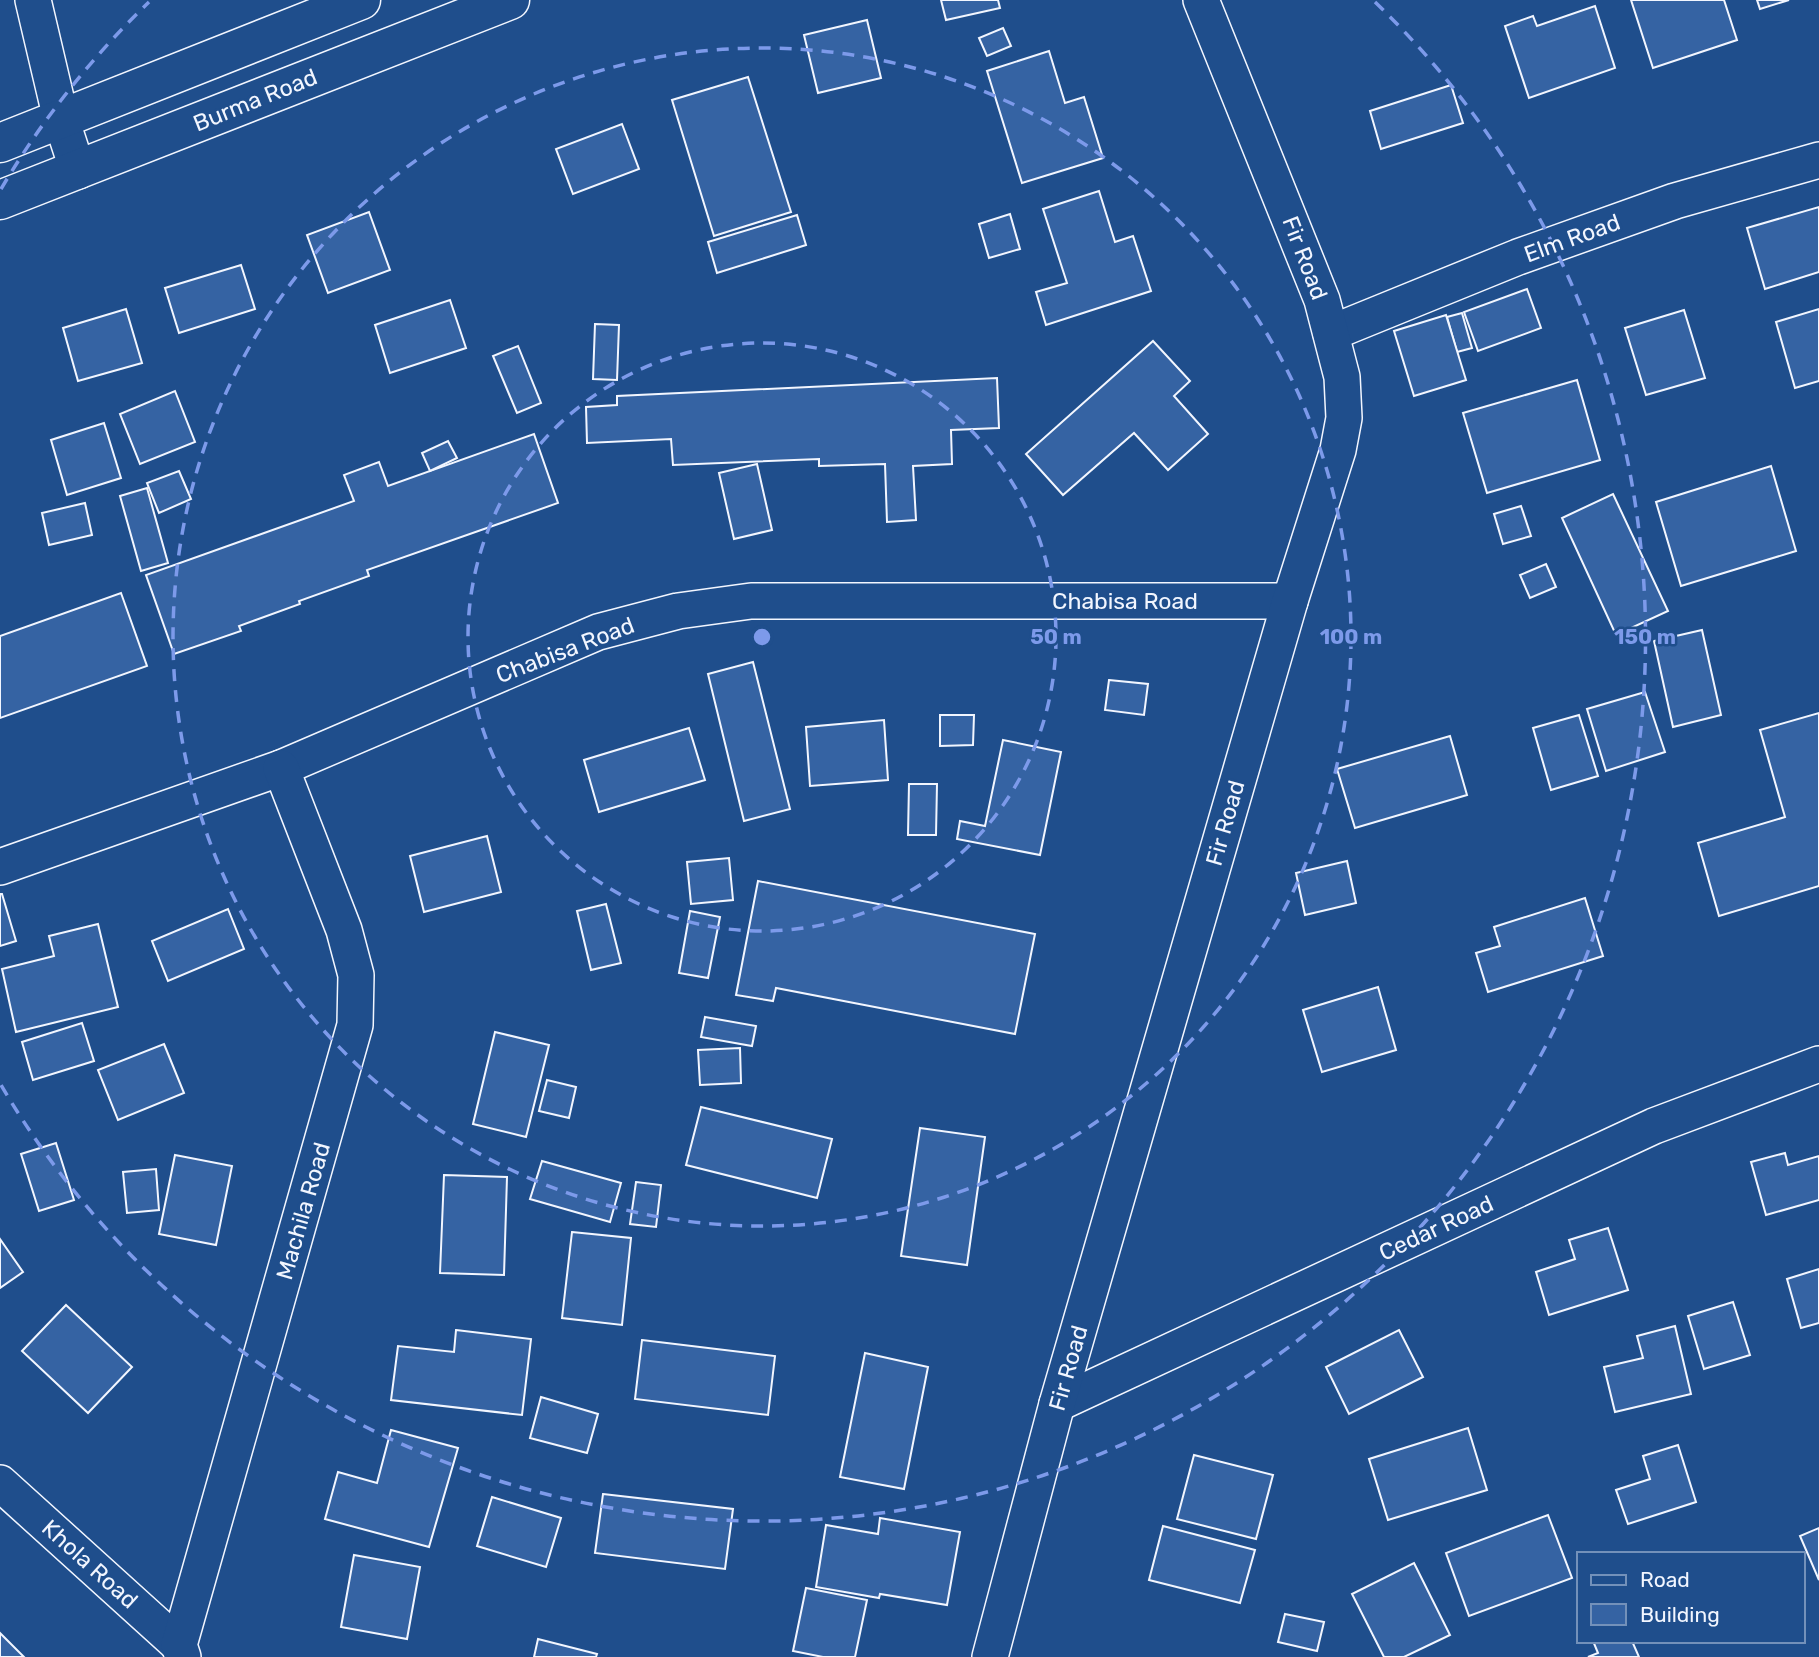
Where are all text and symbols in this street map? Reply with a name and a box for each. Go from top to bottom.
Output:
street label: Burma Road [189,62,321,138]
street label: Elm Road [1520,208,1624,268]
street label: Fir Road [1276,212,1334,304]
street label: Chabisa Road [1052,587,1198,615]
street label: Chabisa Road [492,611,638,689]
text: 50 m [1030,624,1082,649]
text: 100 m [1320,624,1382,649]
text: 150 m [1614,624,1676,649]
centre of rings [750,625,774,649]
street label: Fir Road [1200,777,1250,869]
street label: Machila Road [270,1139,336,1283]
street label: Cedar Road [1374,1189,1498,1267]
street label: Fir Road [1043,1322,1093,1414]
street label: Khola Road [36,1514,144,1614]
legend [1577,1552,1805,1643]
text: Road [1640,1567,1690,1592]
text: Building [1640,1602,1720,1627]

